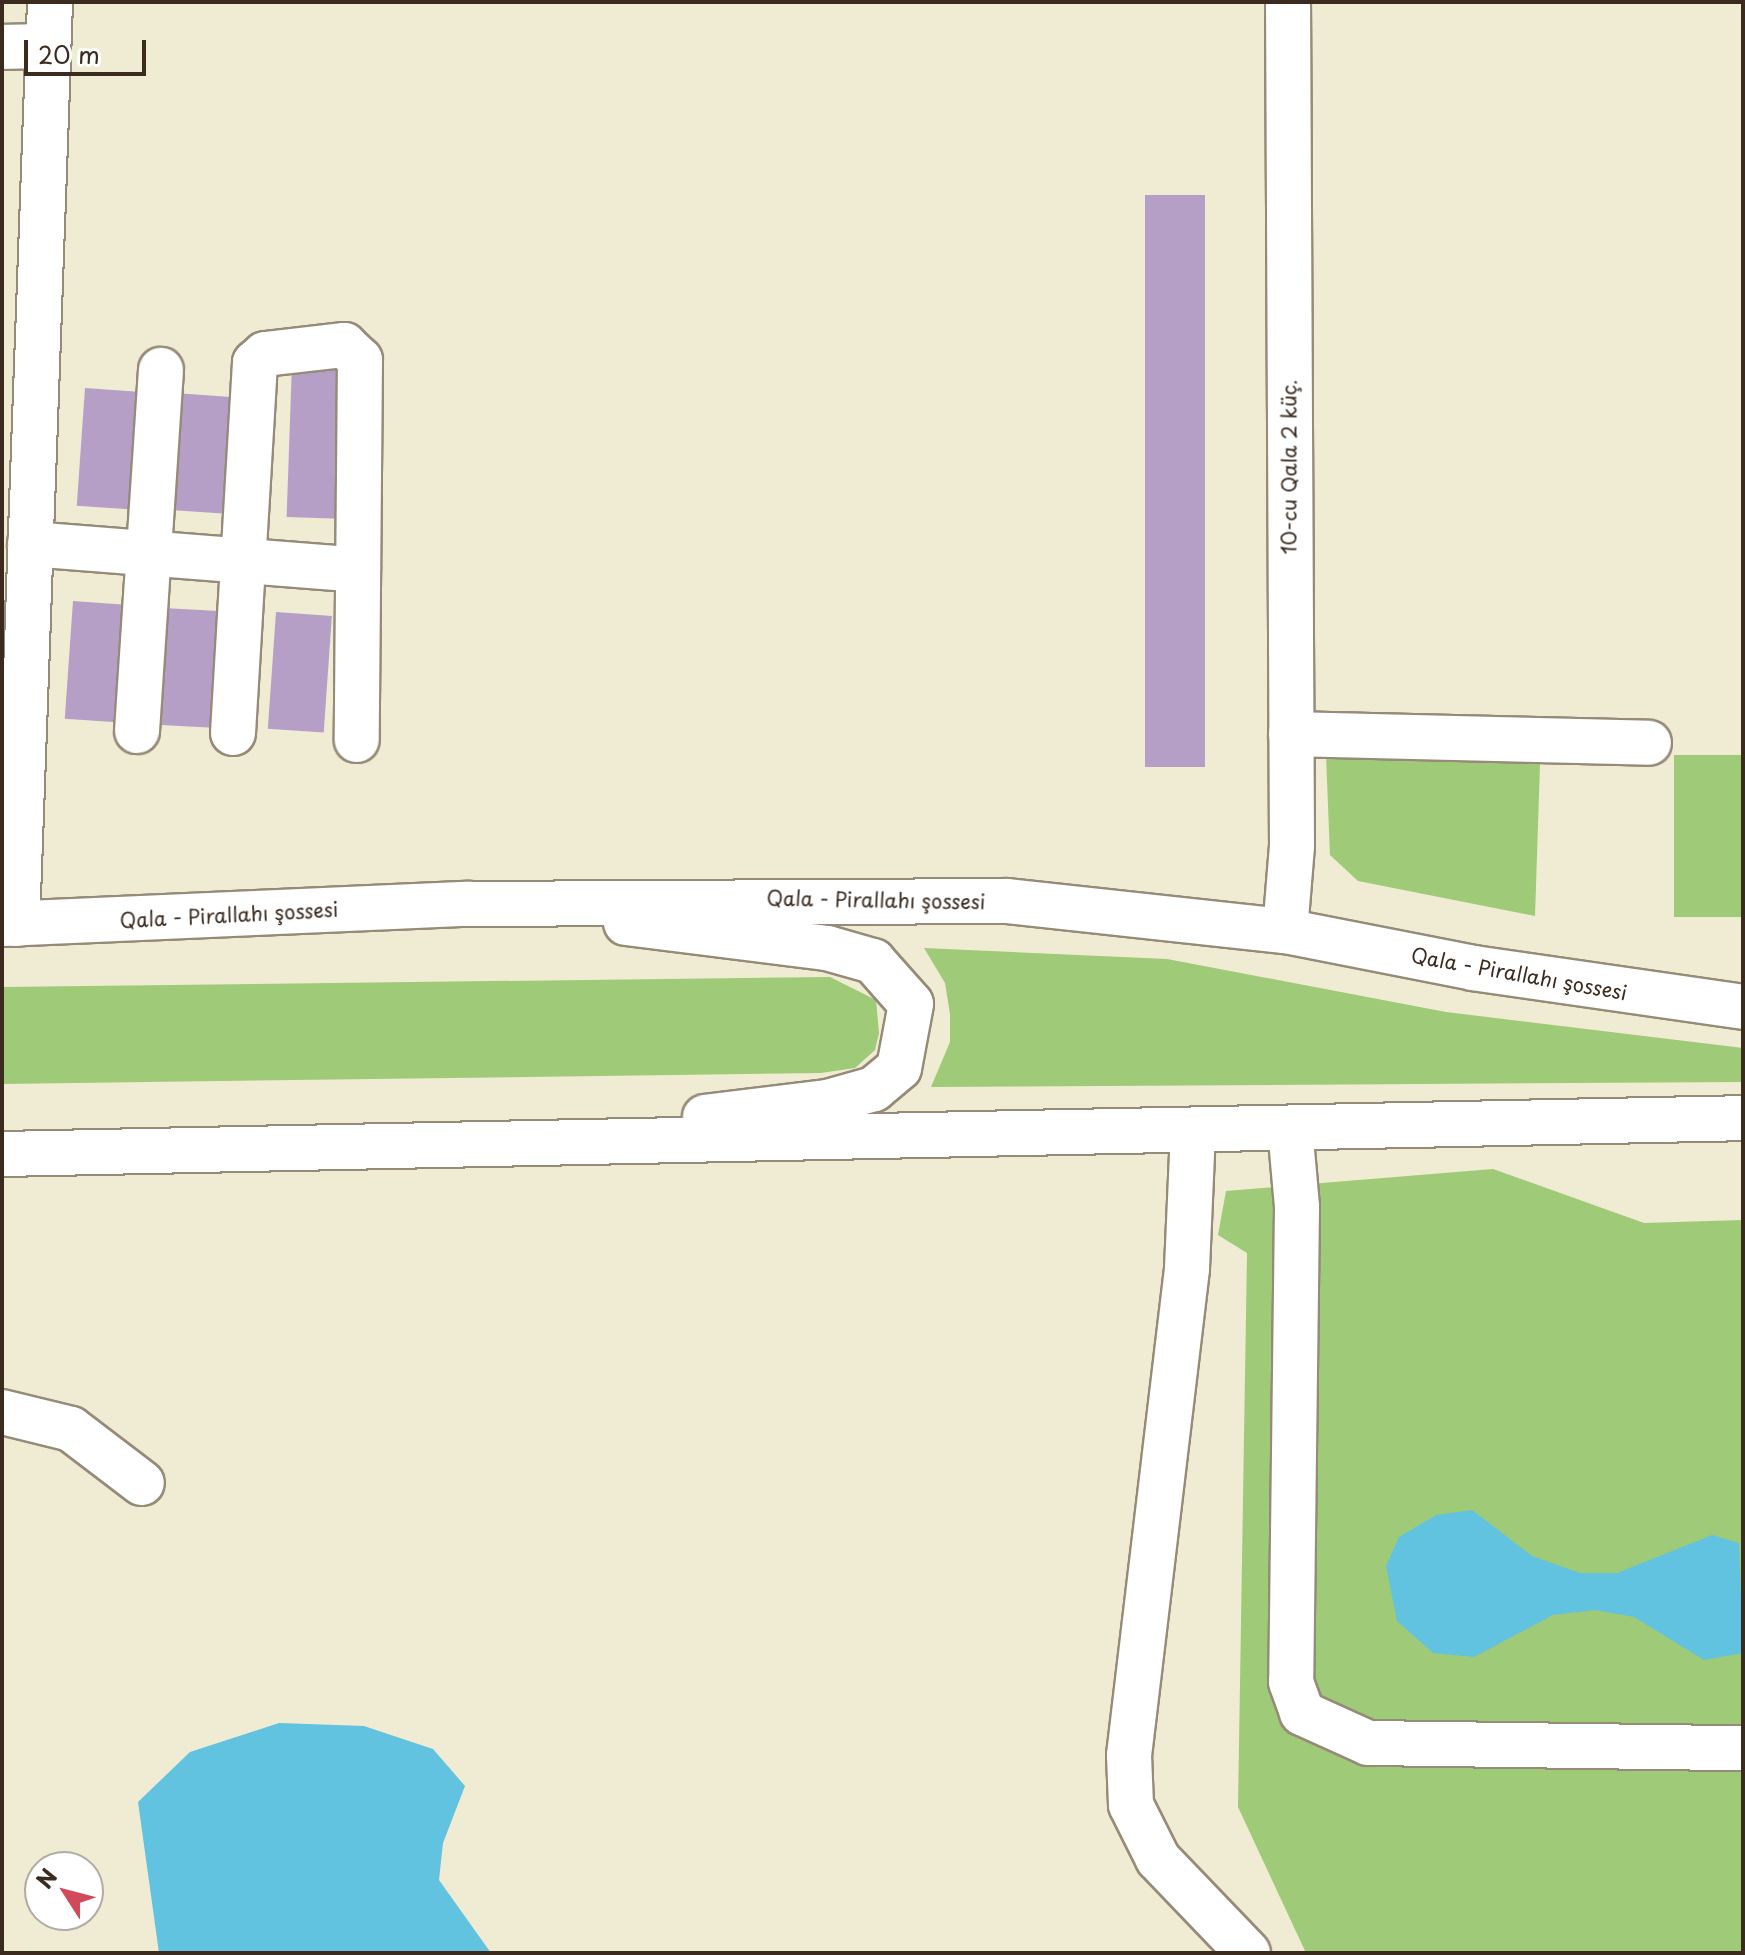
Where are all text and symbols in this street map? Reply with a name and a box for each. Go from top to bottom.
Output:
scale bar [28,24,150,74]
text: 20 m [38,36,100,72]
street label: 10-cu Qala 2 küç. [1277,379,1301,555]
street label: Qala - Pirallahı şossesi [766,886,986,914]
street label: Qala - Pirallahı şossesi [119,897,339,933]
street label: Qala - Pirallahı şossesi [1409,943,1629,1005]
north arrow [24,1851,104,1931]
text: N [27,1861,64,1895]

